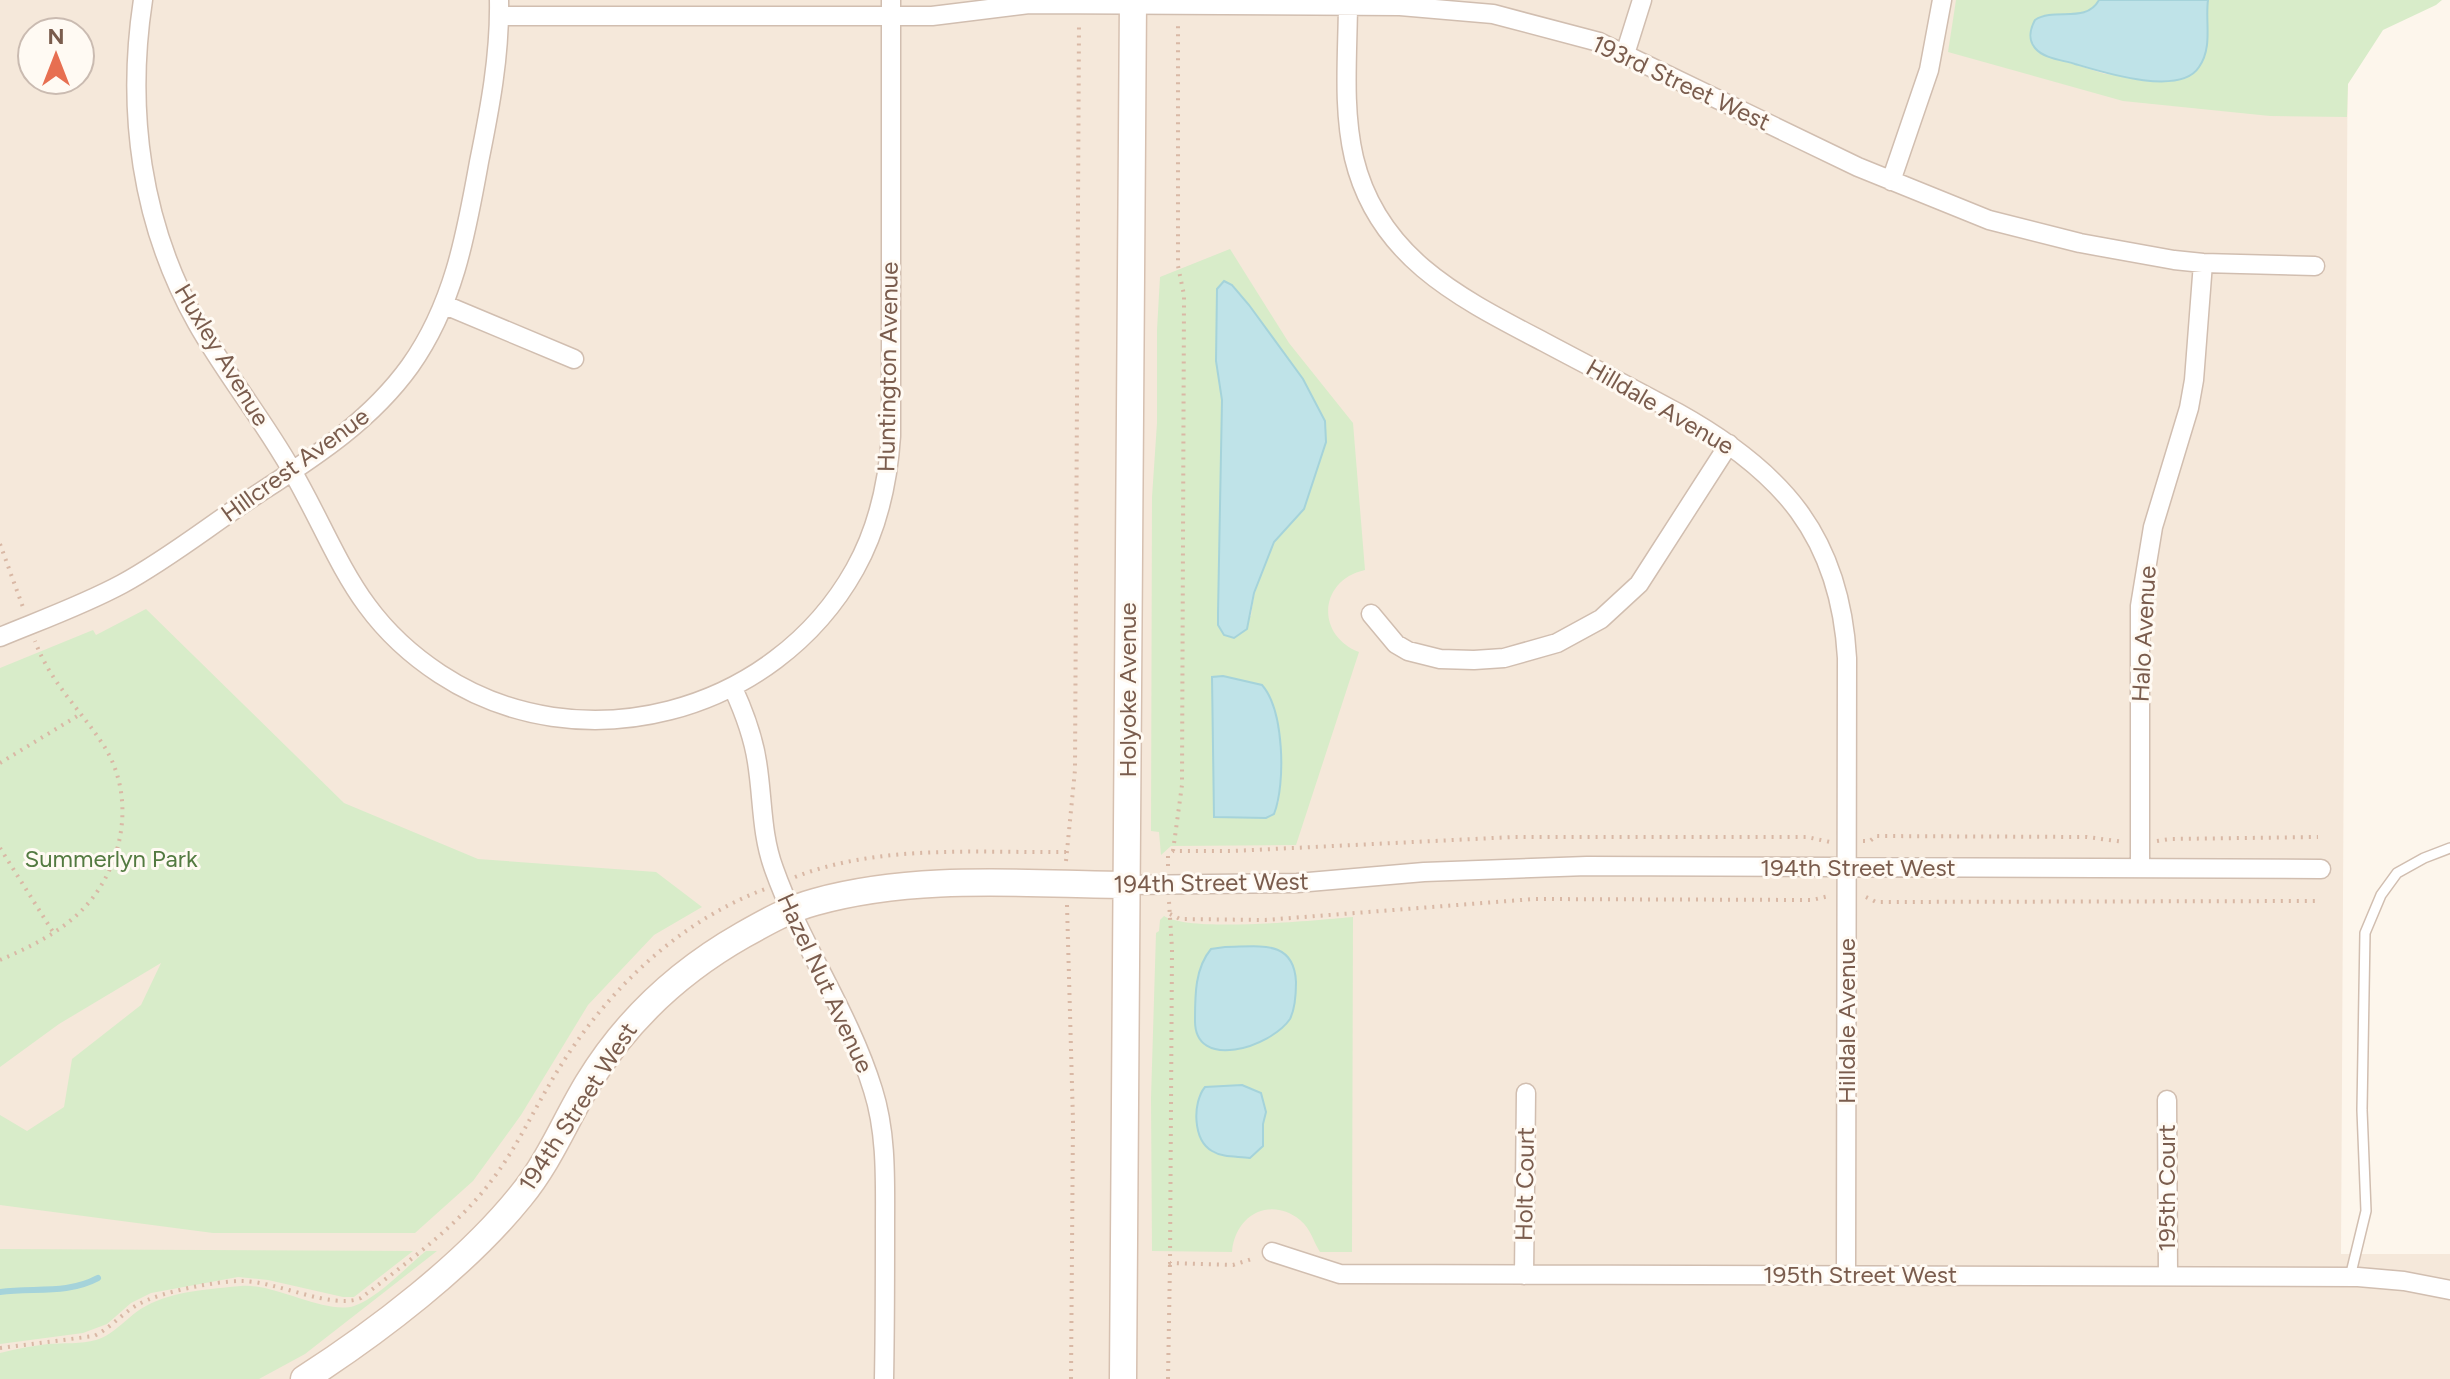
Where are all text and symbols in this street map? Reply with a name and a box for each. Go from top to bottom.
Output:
north arrow [16,16,96,96]
text: N [47,23,65,50]
street label: 193rd Street West [1588,29,1775,137]
street label: Huntington Avenue [871,262,904,472]
street label: Huxley Avenue [169,278,276,431]
street label: Hilldale Avenue [1581,353,1739,461]
street label: Hillcrest Avenue [215,401,374,528]
street label: Halo Avenue [2125,565,2162,703]
street label: Holyoke Avenue [1113,602,1142,778]
park label: Summerlyn Park [24,844,198,873]
street label: 194th Street West [1760,853,1956,882]
street label: 194th Street West [1113,866,1309,899]
street label: Hazel Nut Avenue [771,889,880,1077]
street label: Hilldale Avenue [1832,938,1861,1104]
street label: 194th Street West [512,1017,643,1197]
street label: 195th Court [2152,1124,2181,1252]
street label: Holt Court [1509,1127,1540,1241]
street label: 195th Street West [1763,1260,1957,1289]

